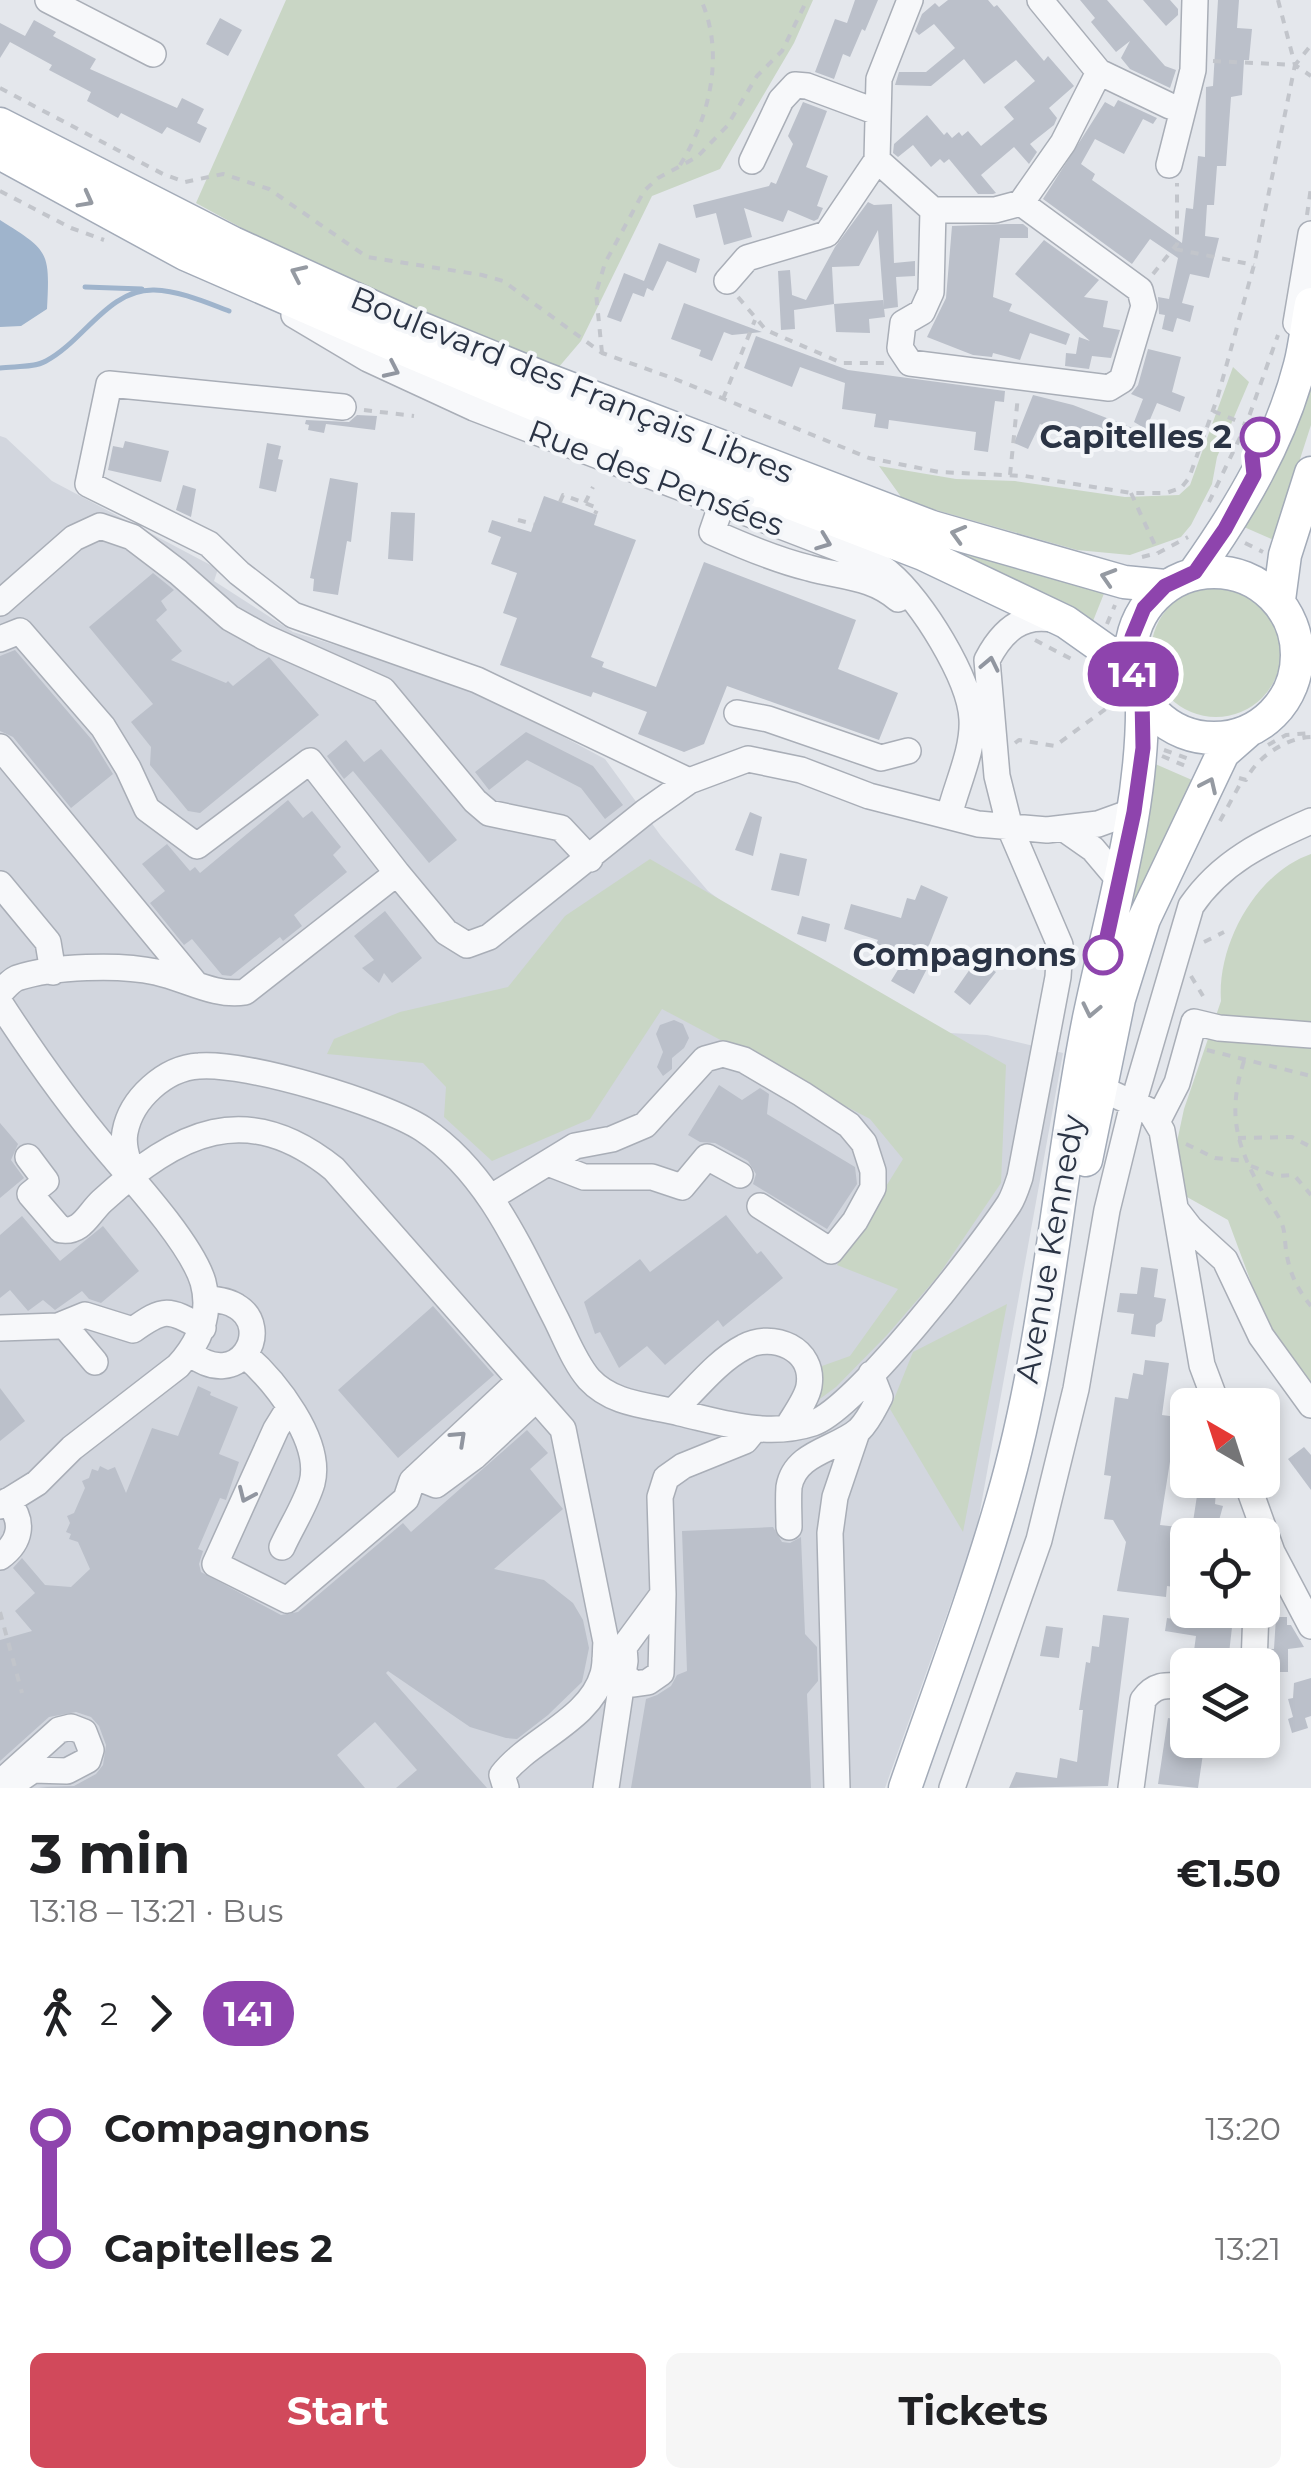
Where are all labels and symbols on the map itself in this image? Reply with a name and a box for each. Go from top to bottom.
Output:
one-way arrow [75,188,93,207]
one-way arrow [290,265,308,285]
street label: Boulevard des Français Libres [345,278,799,491]
one-way arrow [382,358,400,378]
street label: Rue des Pensées [523,411,790,544]
place label: Capitelles 2 [1040,417,1232,456]
marker: Capitelles 2 [1241,418,1279,456]
one-way arrow [950,524,967,545]
one-way arrow [814,531,831,551]
one-way arrow [1100,568,1117,589]
line badge: 141 [1076,642,1190,706]
one-way arrow [979,655,1000,672]
one-way arrow [1196,777,1216,795]
place label: Compagnons [853,935,1076,974]
marker: Compagnons [1084,936,1122,974]
one-way arrow [1082,1001,1103,1018]
street label: Avenue Kennedy [1007,1111,1092,1386]
north arrow [1170,1388,1280,1498]
one-way arrow [447,1431,465,1449]
one-way arrow [238,1485,258,1503]

